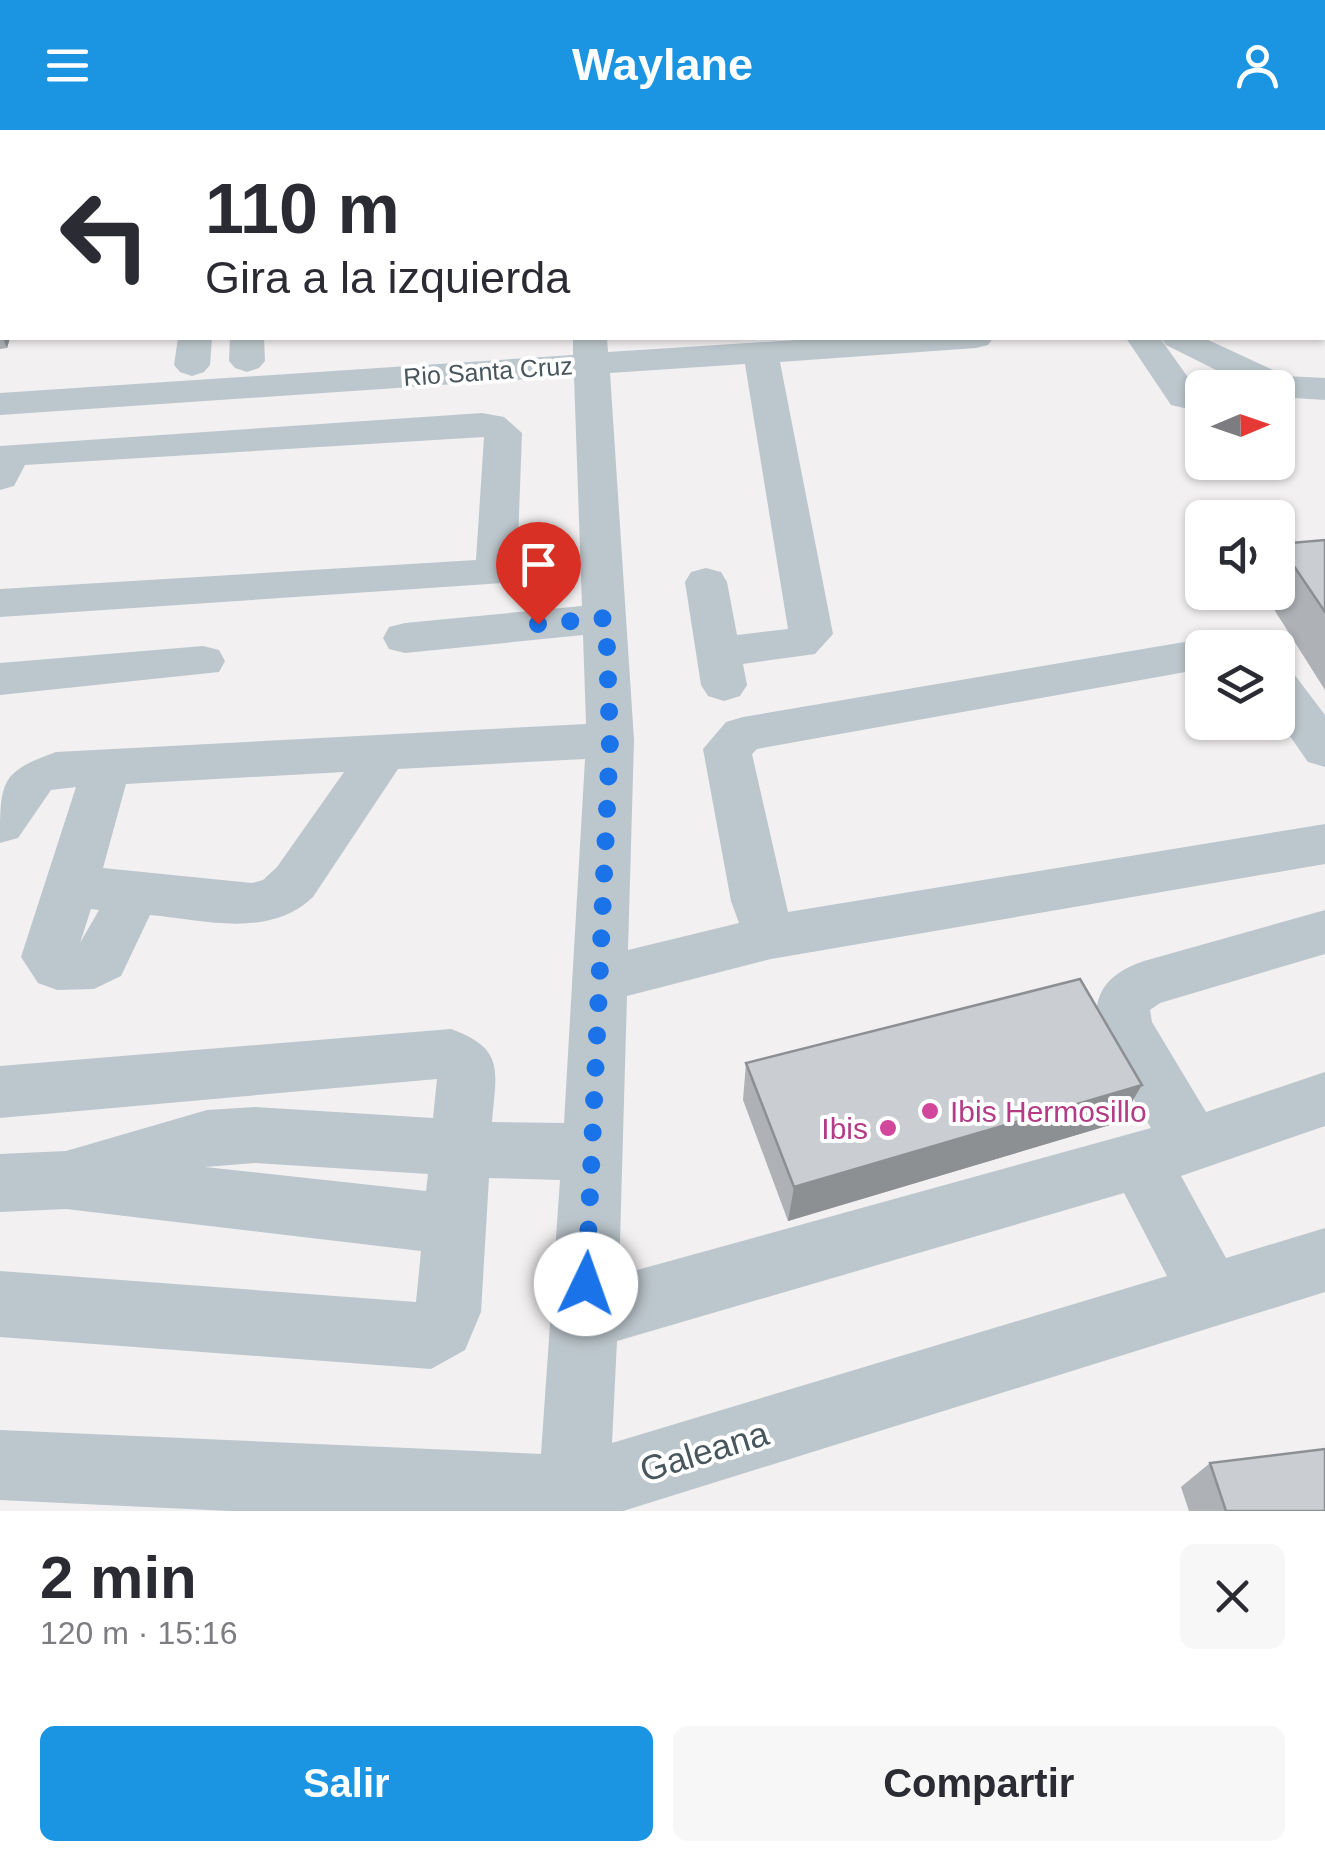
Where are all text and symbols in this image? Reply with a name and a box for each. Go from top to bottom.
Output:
icon: menu [40,38,95,93]
icon: person [1230,38,1285,93]
text: Waylane [572,39,753,90]
icon: left [40,170,170,300]
text: 110 m [205,170,400,248]
text: Gira a la izquierda [205,252,570,303]
street label: Rio Santa Cruz [402,351,574,391]
north arrow [1185,370,1295,480]
map controls [1185,370,1295,740]
button: sound [1185,500,1295,610]
pin [496,522,581,625]
icon: arrive [511,537,566,592]
button: layers [1185,630,1295,740]
place label: Ibis Hermosillo [950,1095,1147,1128]
marker: Ibis Hermosillo [919,1100,941,1122]
place label: Ibis [821,1112,868,1145]
marker: Ibis [877,1117,899,1139]
position arrow [534,1232,638,1336]
street label: Galeana [635,1413,773,1489]
text: 2 min [40,1544,197,1611]
button: close [1180,1544,1285,1649]
text: 120 m · 15:16 [40,1615,237,1651]
button: Salir [40,1726,653,1841]
button: Compartir [673,1726,1285,1841]

